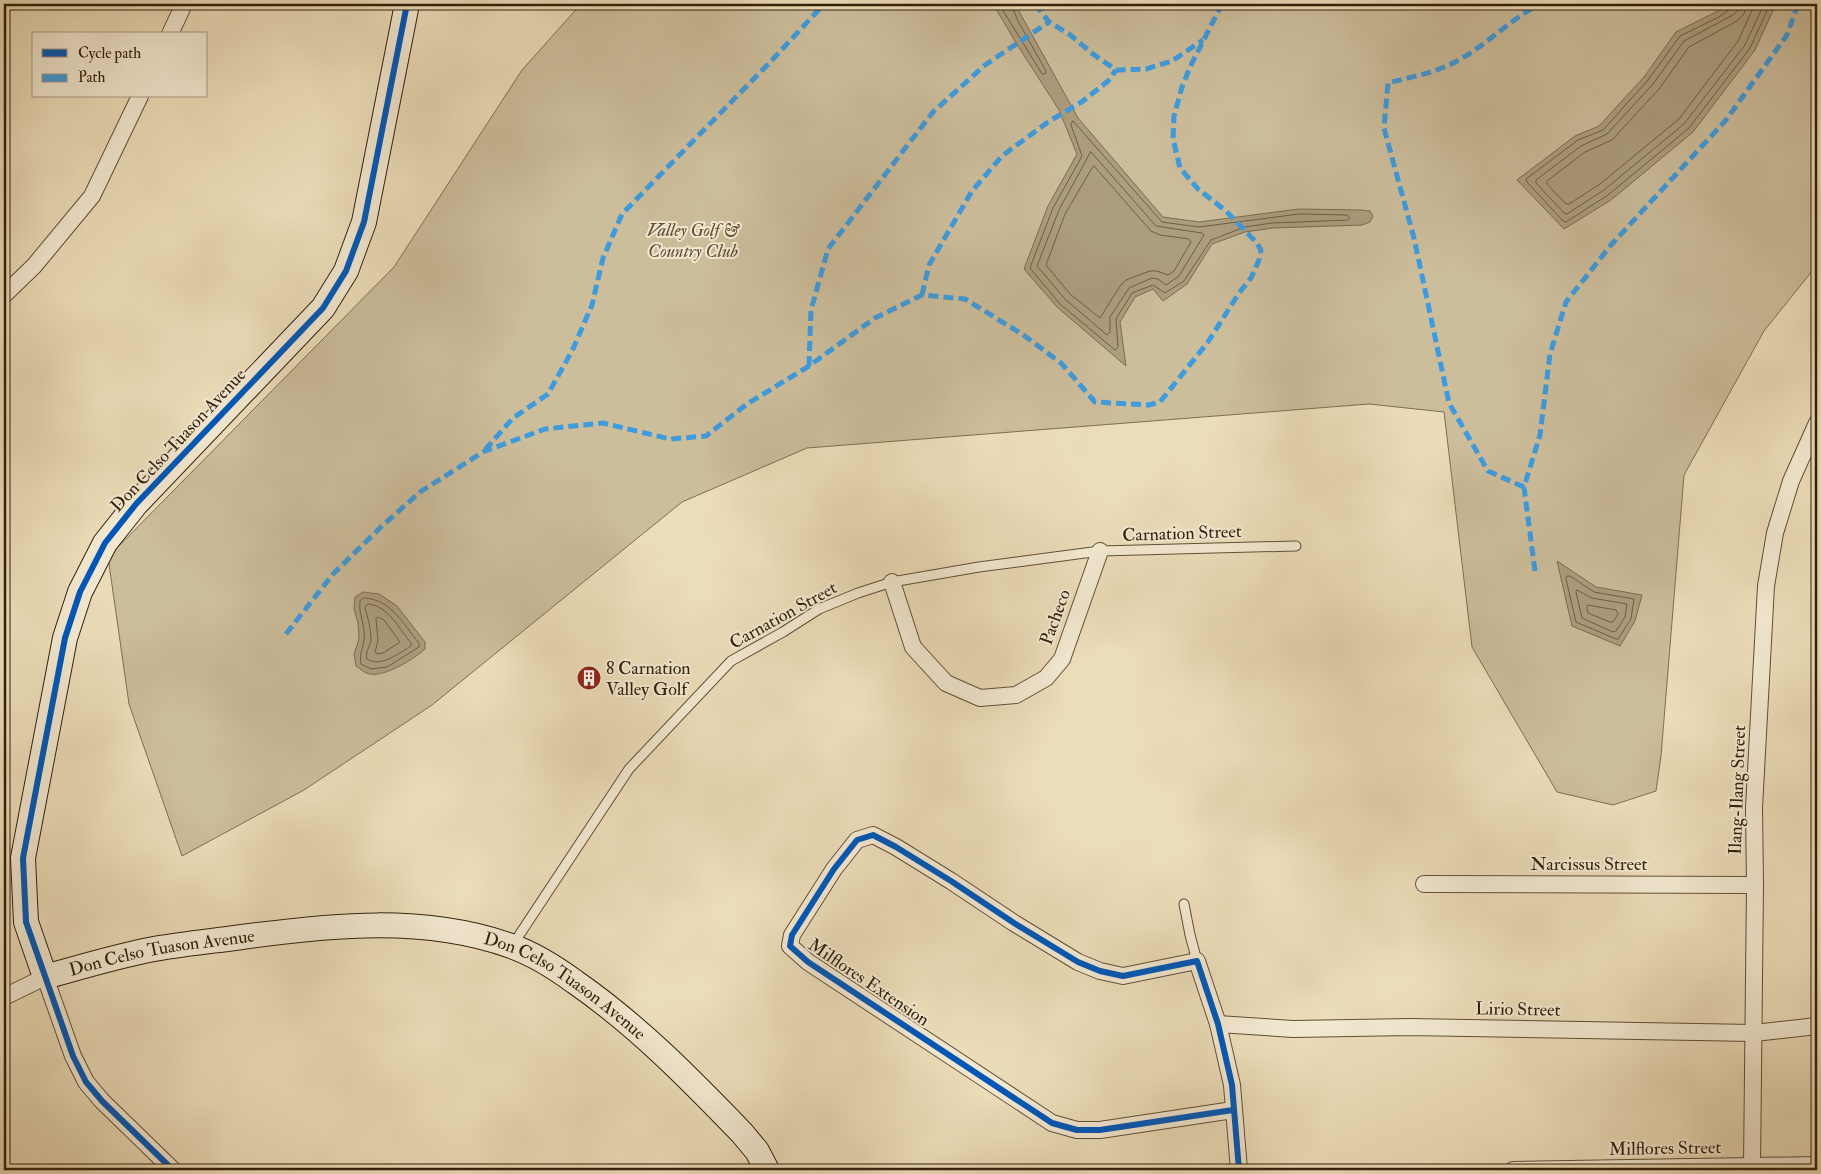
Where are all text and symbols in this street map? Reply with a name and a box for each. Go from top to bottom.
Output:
legend [32,32,208,98]
text: Cycle path [78,44,141,64]
text: Path [78,68,105,87]
park label: Valley Golf & Country Club [647,219,740,263]
street label: Don Celso Tuason Avenue [106,363,251,517]
street label: Carnation Street [1122,520,1242,547]
street label: Carnation Street [725,576,841,654]
street label: Pacheco [1035,586,1076,648]
place label: 8 Carnation Valley Golf [606,657,691,701]
building icon: 8 Carnation Valley Golf [576,665,602,691]
street label: Ilang-Ilang Street [1724,725,1751,855]
street label: Narcissus Street [1531,853,1648,876]
street label: Don Celso Tuason Avenue [66,924,257,982]
street label: Don Celso Tuason Avenue [481,927,651,1045]
street label: Milflores Extension [804,933,934,1031]
street label: Lirio Street [1475,997,1561,1022]
street label: Milflores Street [1609,1136,1722,1161]

